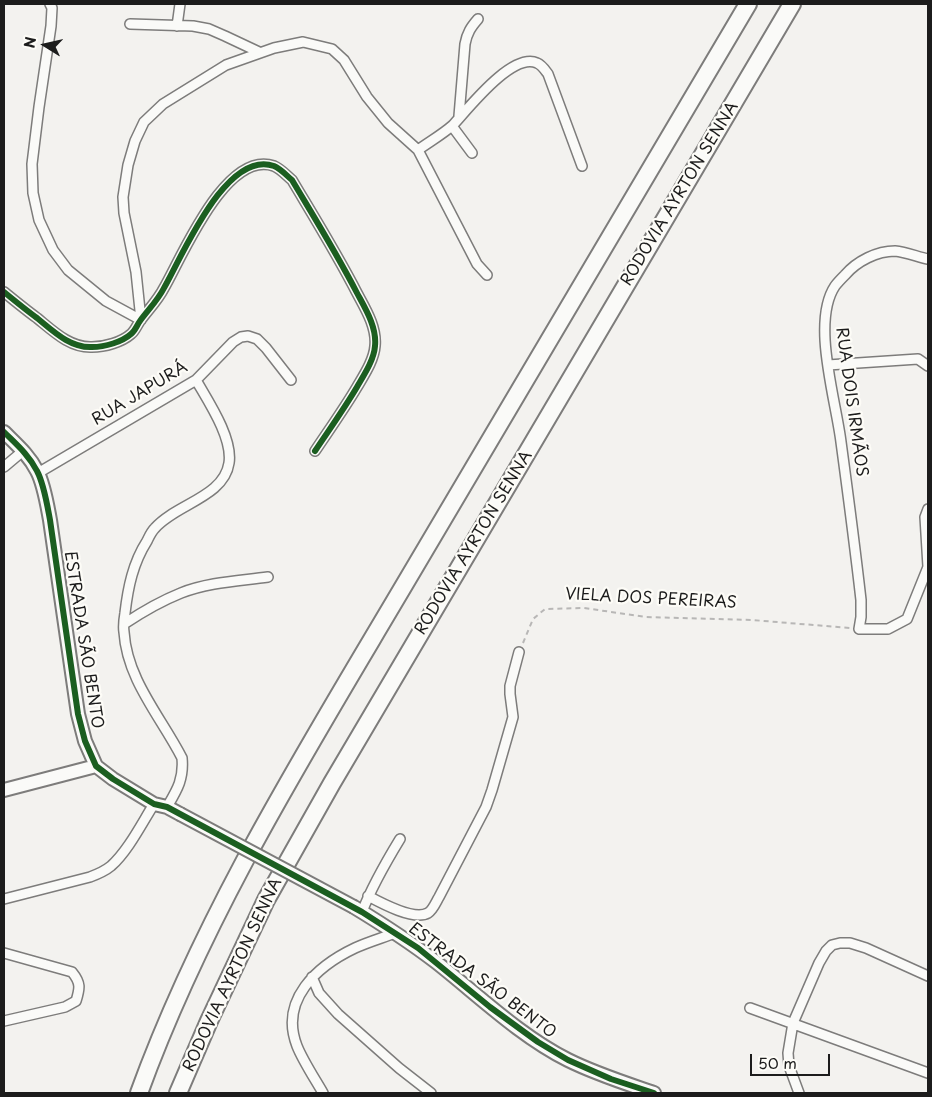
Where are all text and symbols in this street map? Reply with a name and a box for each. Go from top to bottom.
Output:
north arrow [20,20,70,70]
text: N [18,35,41,50]
street label: RODOVIA AYRTON SENNA [617,98,743,290]
street label: RUA DOIS IRMÃOS [831,326,871,478]
street label: RUA JAPURÁ [89,358,191,430]
street label: RODOVIA AYRTON SENNA [411,447,537,639]
street label: ESTRADA SÃO BENTO [59,550,107,730]
street label: VIELA DOS PEREIRAS [565,585,737,613]
street label: RODOVIA AYRTON SENNA [180,875,286,1075]
street label: ESTRADA SÃO BENTO [405,919,559,1043]
scale bar [752,1044,832,1076]
text: 50 m [758,1051,797,1074]

